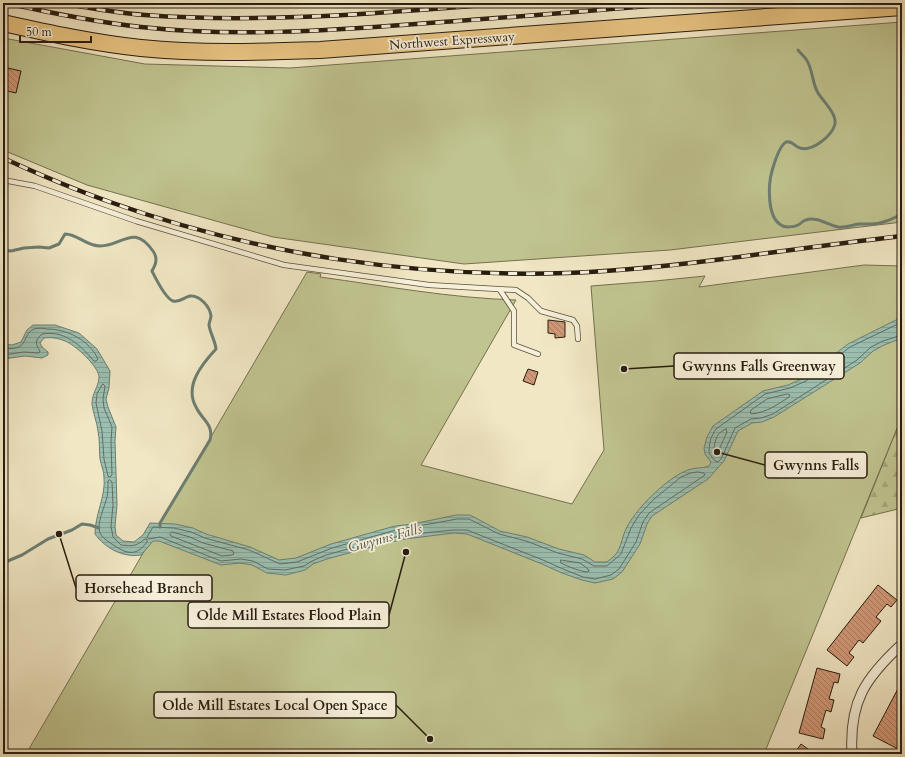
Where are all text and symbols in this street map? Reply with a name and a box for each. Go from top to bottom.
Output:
scale bar [20,18,91,44]
text: 50 m [26,24,53,40]
street label: Northwest Expressway [389,28,516,54]
callout: Gwynns Falls Greenway [674,353,844,379]
text: Gwynns Falls Greenway [682,357,836,376]
callout: Gwynns Falls [765,452,867,478]
text: Gwynns Falls [773,456,859,475]
water label: Gwynns Falls [346,519,424,557]
callout: Horsehead Branch [76,575,212,601]
text: Horsehead Branch [84,579,204,598]
callout: Olde Mill Estates Flood Plain [188,602,389,628]
text: Olde Mill Estates Flood Plain [196,606,382,625]
callout: Olde Mill Estates Local Open Space [154,692,396,718]
text: Olde Mill Estates Local Open Space [162,696,388,715]

